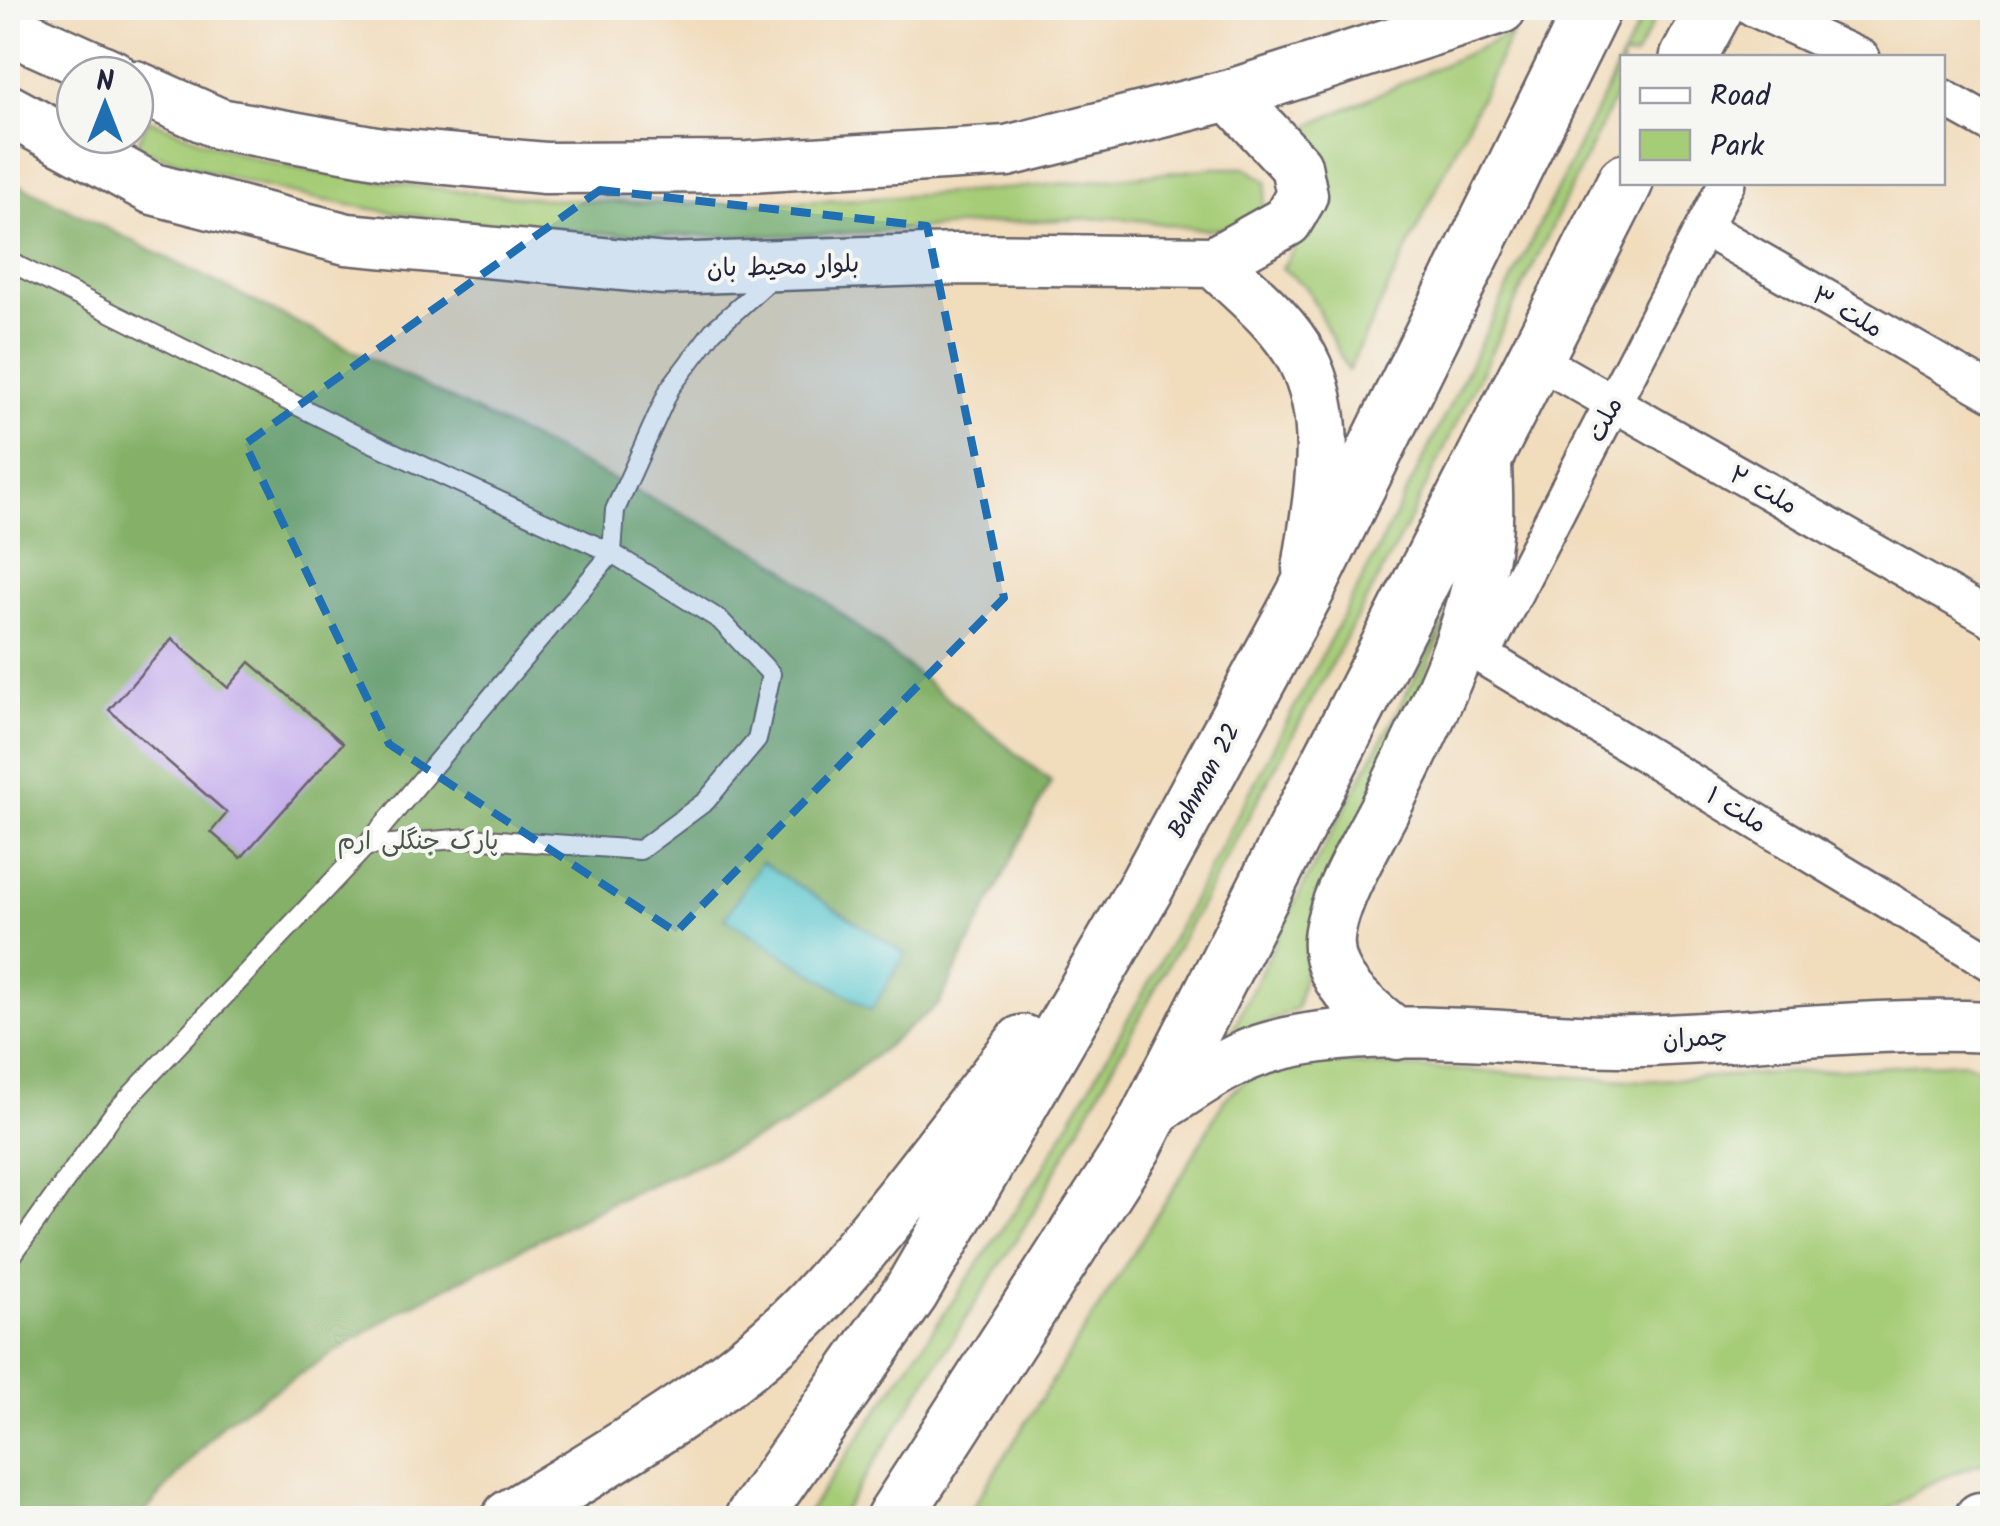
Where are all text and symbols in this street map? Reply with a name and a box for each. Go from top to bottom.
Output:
north arrow [55,55,155,155]
legend [1620,55,1945,185]
text: N [96,60,114,105]
text: Road [1710,73,1771,121]
text: Park [1710,123,1765,171]
street label: بلوار محیط بان [706,244,860,290]
street label: ملت ۳ [1804,276,1890,349]
street label: ملت [1577,390,1634,450]
street label: ملت ۲ [1721,456,1805,526]
street label: Bahman 22 [1158,716,1252,846]
street label: ملت ۱ [1698,777,1774,845]
park label: پارک جنگلی ارم [337,822,499,862]
street label: چمران [1661,1017,1729,1061]

